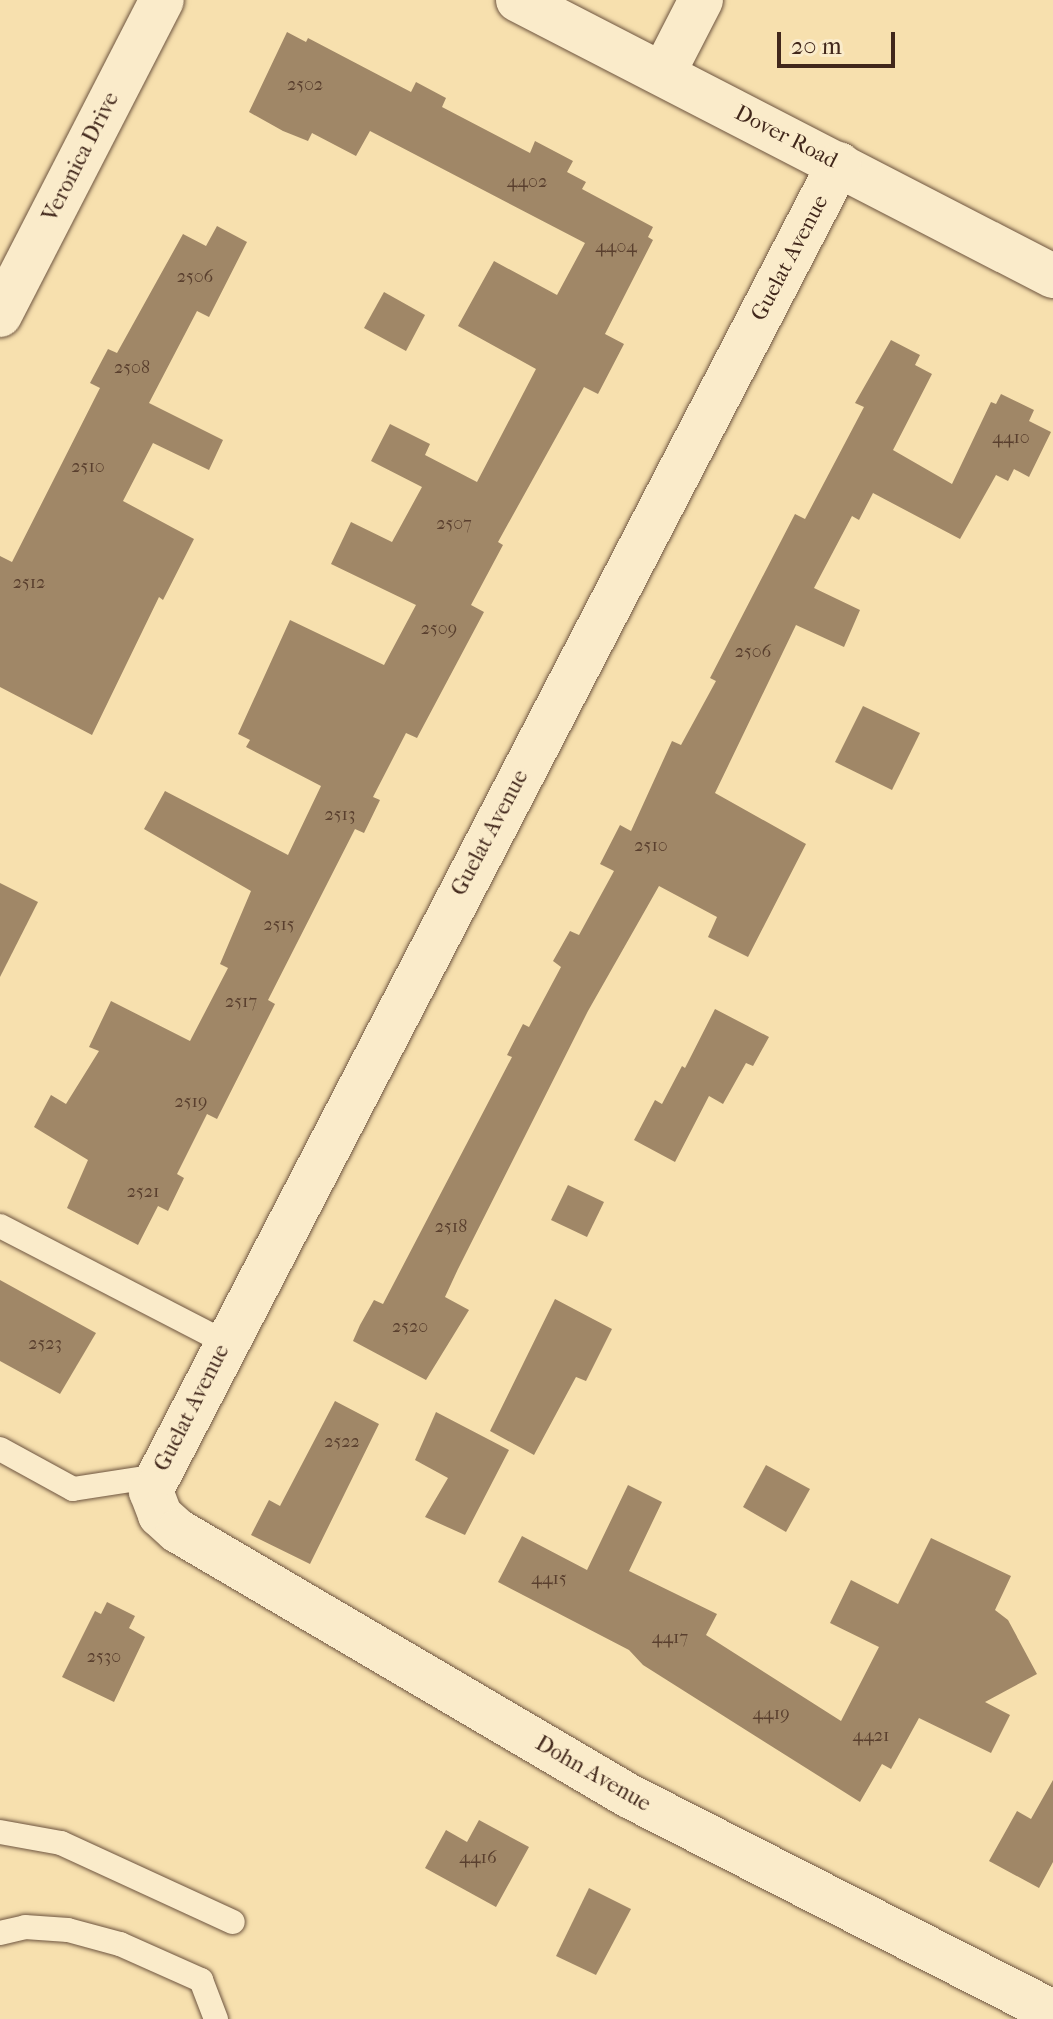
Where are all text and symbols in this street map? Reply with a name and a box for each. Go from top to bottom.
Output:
scale bar [781,16,899,66]
text: 20 m [791,32,842,60]
house number: 2502 [287,74,323,96]
street label: Veronica Drive [37,88,125,226]
street label: Dover Road [730,100,842,174]
house number: 4402 [507,171,547,193]
street label: Guelat Avenue [746,191,834,325]
house number: 4404 [595,236,637,258]
house number: 2506 [177,266,213,288]
house number: 2508 [114,357,150,379]
house number: 4410 [992,427,1030,449]
house number: 2510 [71,456,105,478]
house number: 2507 [436,513,472,535]
house number: 2512 [13,572,45,594]
house number: 2509 [421,618,457,640]
house number: 2506 [735,641,771,663]
street label: Guelat Avenue [446,766,534,900]
house number: 2513 [325,804,355,826]
house number: 2510 [634,835,668,857]
house number: 2515 [263,914,295,936]
house number: 2517 [225,991,257,1013]
house number: 2519 [175,1091,207,1113]
house number: 2521 [127,1181,159,1203]
house number: 2518 [435,1216,467,1238]
house number: 2520 [392,1316,428,1338]
house number: 2523 [28,1333,62,1355]
street label: Guelat Avenue [149,1340,235,1476]
house number: 2522 [324,1431,360,1453]
house number: 4415 [531,1568,567,1590]
house number: 4417 [652,1627,688,1649]
house number: 2530 [87,1646,121,1668]
house number: 4419 [752,1703,790,1725]
house number: 4421 [852,1725,890,1747]
street label: Dohn Avenue [531,1730,655,1818]
house number: 4416 [459,1847,497,1869]

